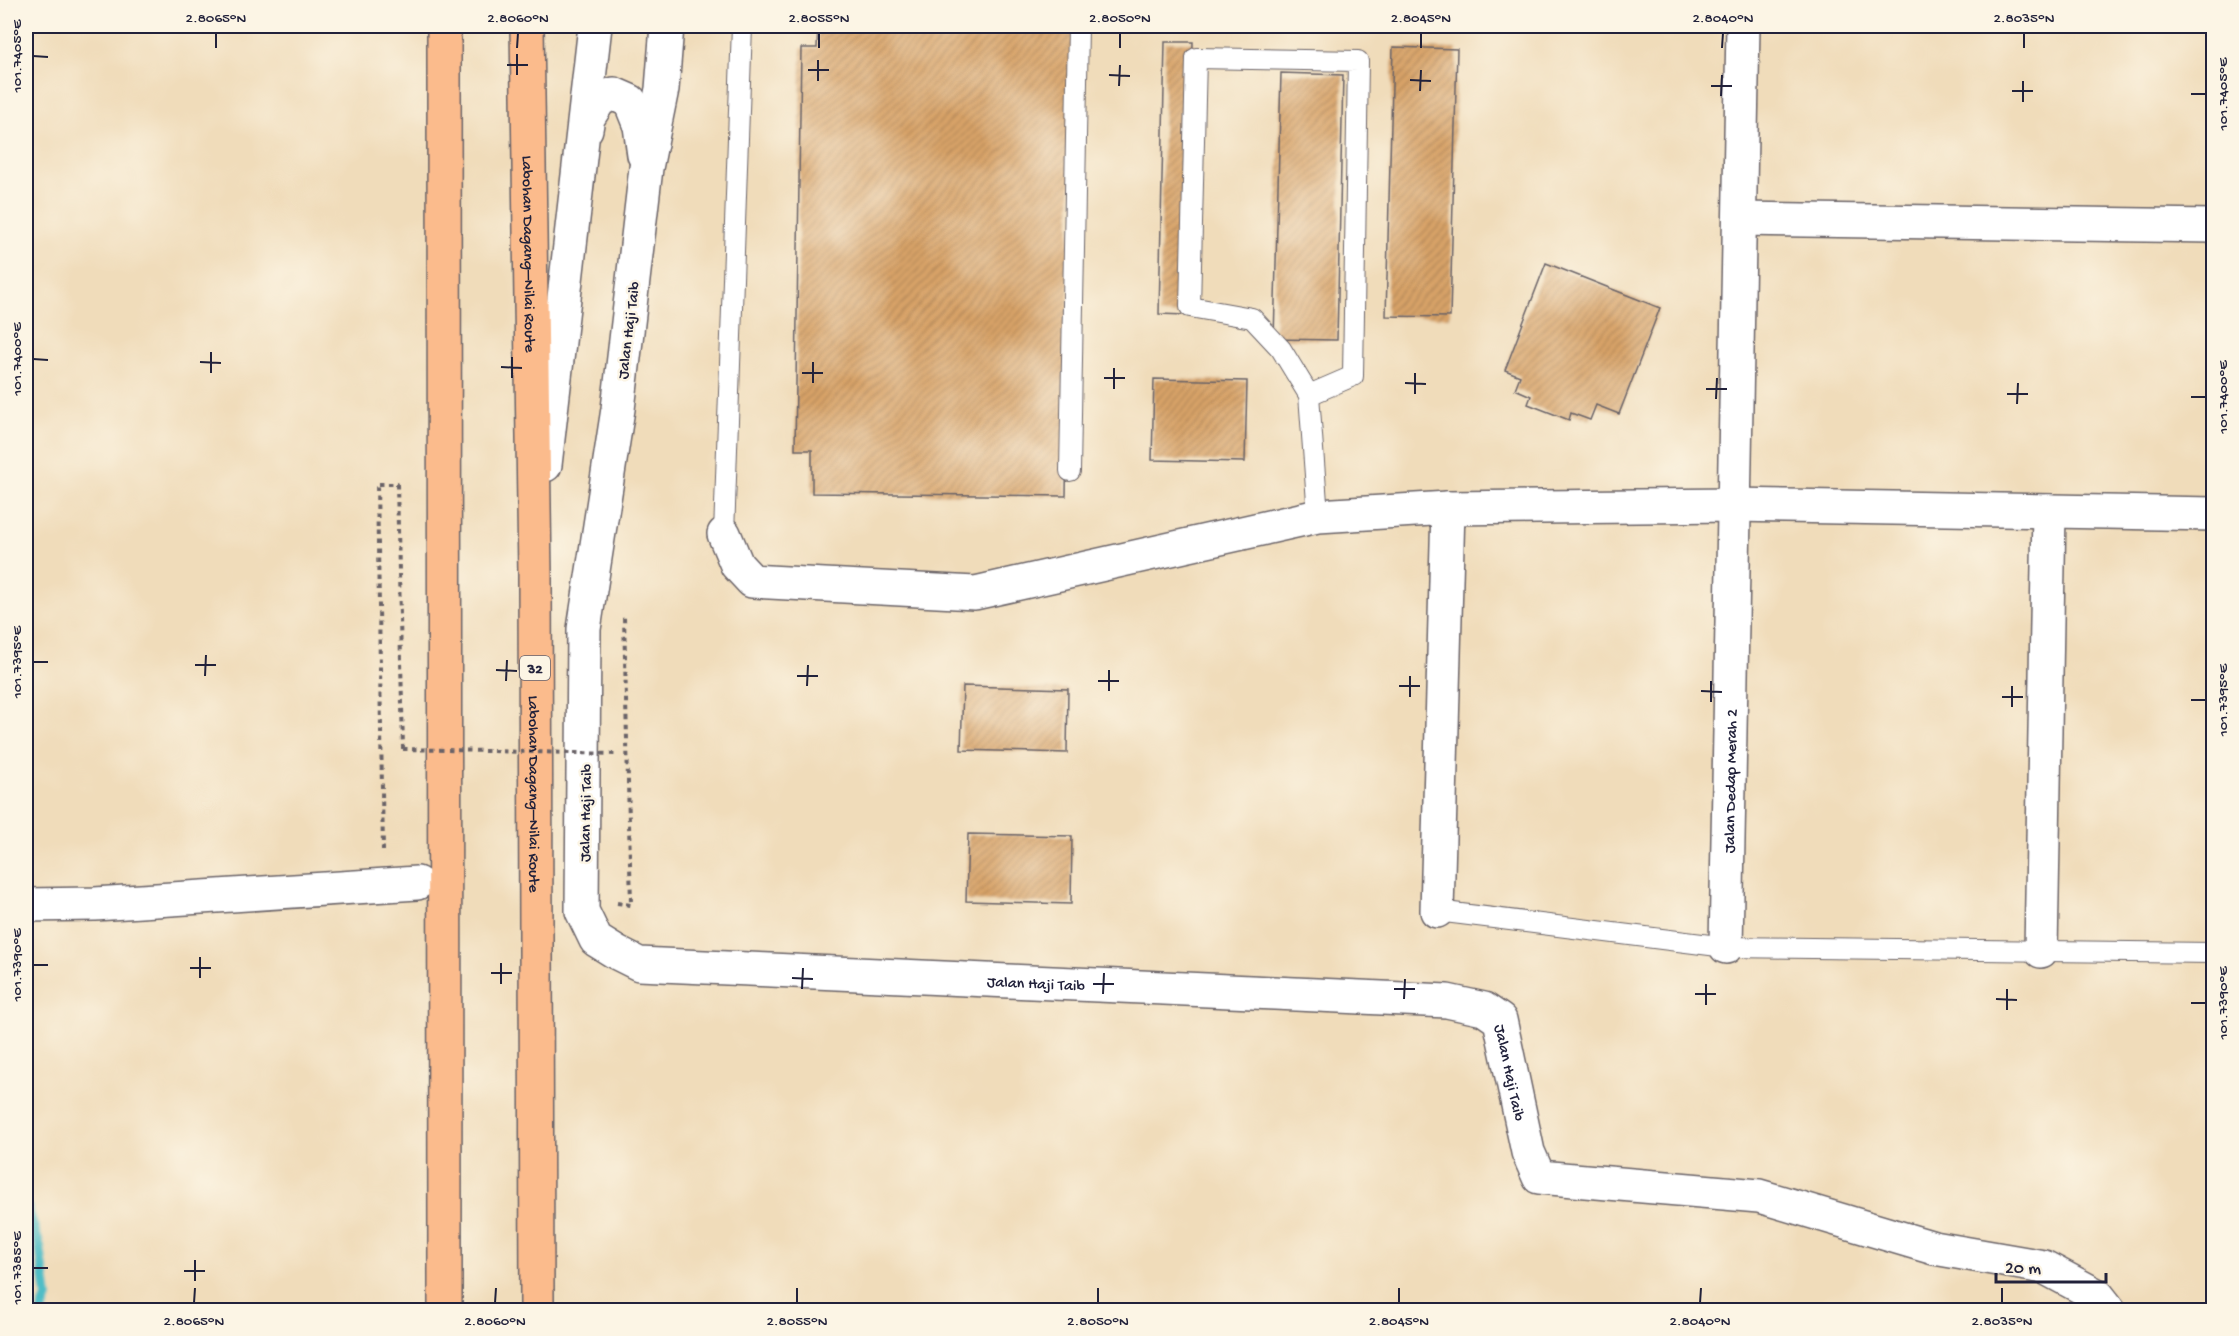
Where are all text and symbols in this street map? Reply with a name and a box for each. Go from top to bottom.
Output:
text: 2.8065°N [186,10,247,28]
text: 2.8060°N [487,10,549,28]
text: 2.8055°N [788,10,850,28]
text: 2.8050°N [1089,10,1151,28]
text: 2.8045°N [1391,10,1451,28]
text: 2.8040°N [1693,10,1754,28]
text: 2.8035°N [1993,10,2055,28]
text: 101.7405°E [9,19,27,93]
text: 101.7405°E [2215,57,2233,131]
street label: Labohan Dagang–Nilai Route [516,155,538,353]
street label: Jalan Haji Taib [615,280,646,380]
text: 101.7400°E [9,322,27,397]
text: 101.7400°E [2215,360,2233,435]
text: 101.7395°E [9,625,27,699]
road number: 32 [520,656,550,680]
text: 101.7395°E [2215,663,2233,737]
street label: Labohan Dagang–Nilai Route [522,695,542,893]
street label: Jalan Dedap Merah 2 [1722,709,1743,853]
street label: Jalan Haji Taib [577,763,598,862]
text: 101.7390°E [9,928,27,1003]
text: 101.7390°E [2215,966,2233,1041]
street label: Jalan Haji Taib [986,974,1086,997]
street label: Jalan Haji Taib [1488,1023,1527,1123]
text: 101.7385°E [9,1231,27,1306]
scale bar [1996,1246,2106,1284]
text: 20 m [2005,1259,2041,1280]
text: 2.8065°N [164,1313,225,1331]
text: 2.8060°N [464,1313,526,1331]
text: 2.8055°N [766,1313,828,1331]
text: 2.8050°N [1067,1313,1129,1331]
text: 2.8045°N [1369,1313,1429,1331]
text: 2.8040°N [1670,1313,1731,1331]
text: 2.8035°N [1971,1313,2033,1331]

